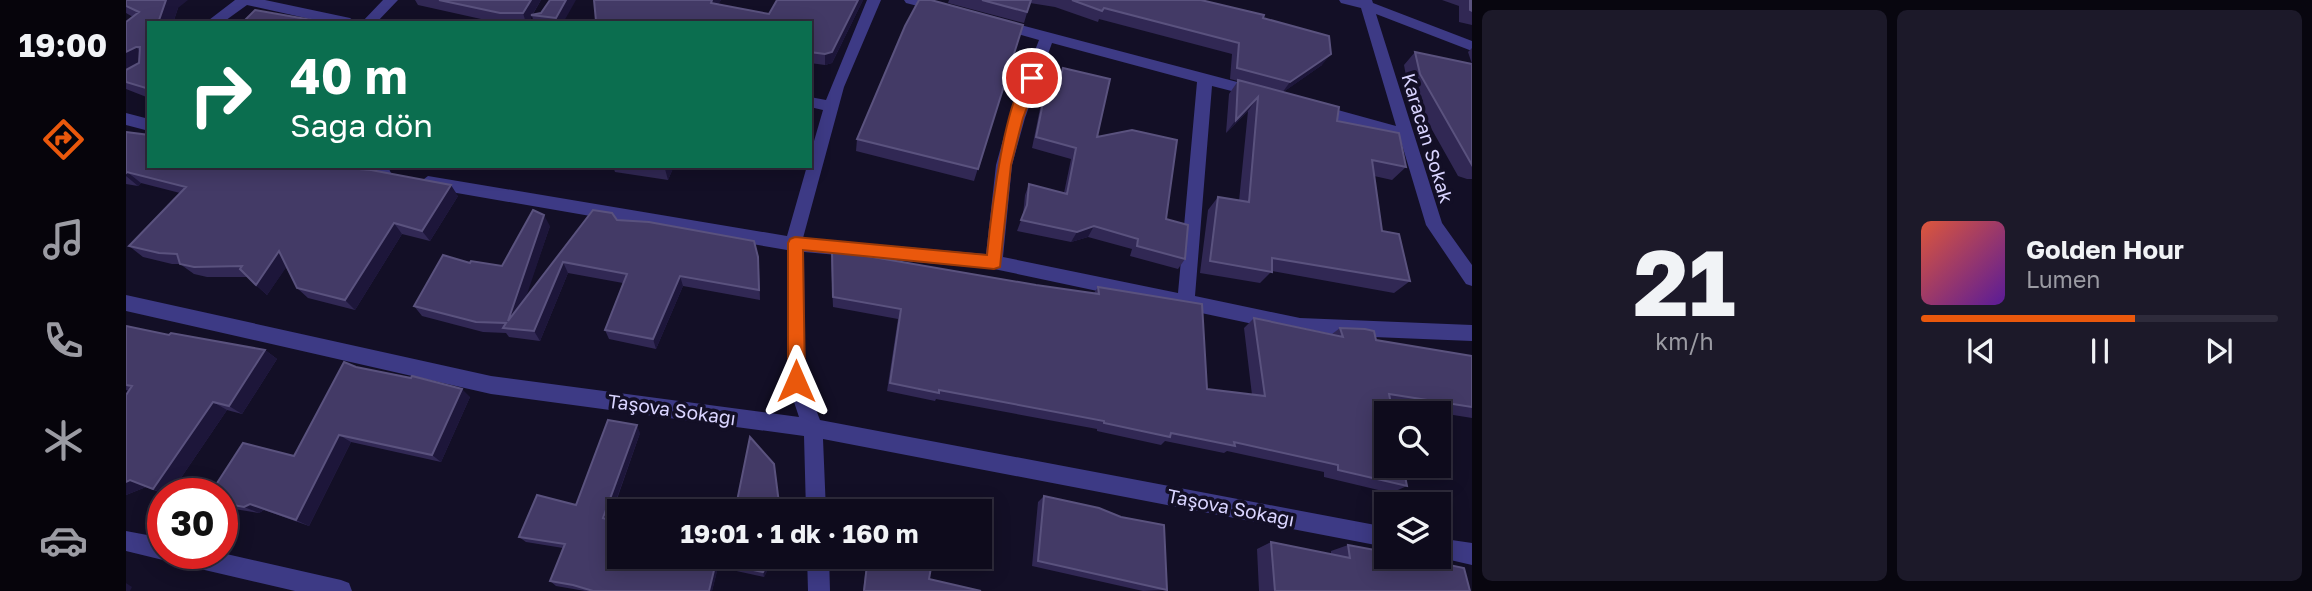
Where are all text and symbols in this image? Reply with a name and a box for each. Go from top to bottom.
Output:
text: 19:00 [19,26,107,64]
text: 40 m [290,46,408,105]
pin [1002,48,1062,108]
icon: right [175,49,266,140]
icon: arrive [1013,59,1051,97]
street label: Karacan Sokak [1397,70,1459,206]
text: Sağa dön [290,106,433,144]
icon: directions [39,115,88,164]
icon: music [39,215,88,264]
text: 21 [1633,227,1736,336]
text: Golden Hour [2026,234,2184,265]
text: Lumen [2026,265,2100,293]
icon: phone [39,316,88,365]
text: km/h [1655,327,1714,355]
icon: previous [1962,332,2000,370]
icon: pause [2081,332,2119,370]
icon: next [2200,332,2238,370]
position arrow [759,344,833,418]
street label: Taşova Sokağı [606,389,738,429]
map controls [1374,401,1451,569]
button: search [1374,401,1451,478]
icon: climate [39,416,88,465]
speed limit sign: 30 [147,478,238,569]
street label: Taşova Sokağı [1165,483,1297,531]
button: layers [1374,492,1451,569]
icon: car [39,516,88,565]
text: 19:01 · 1 dk · 160 m [680,518,919,549]

